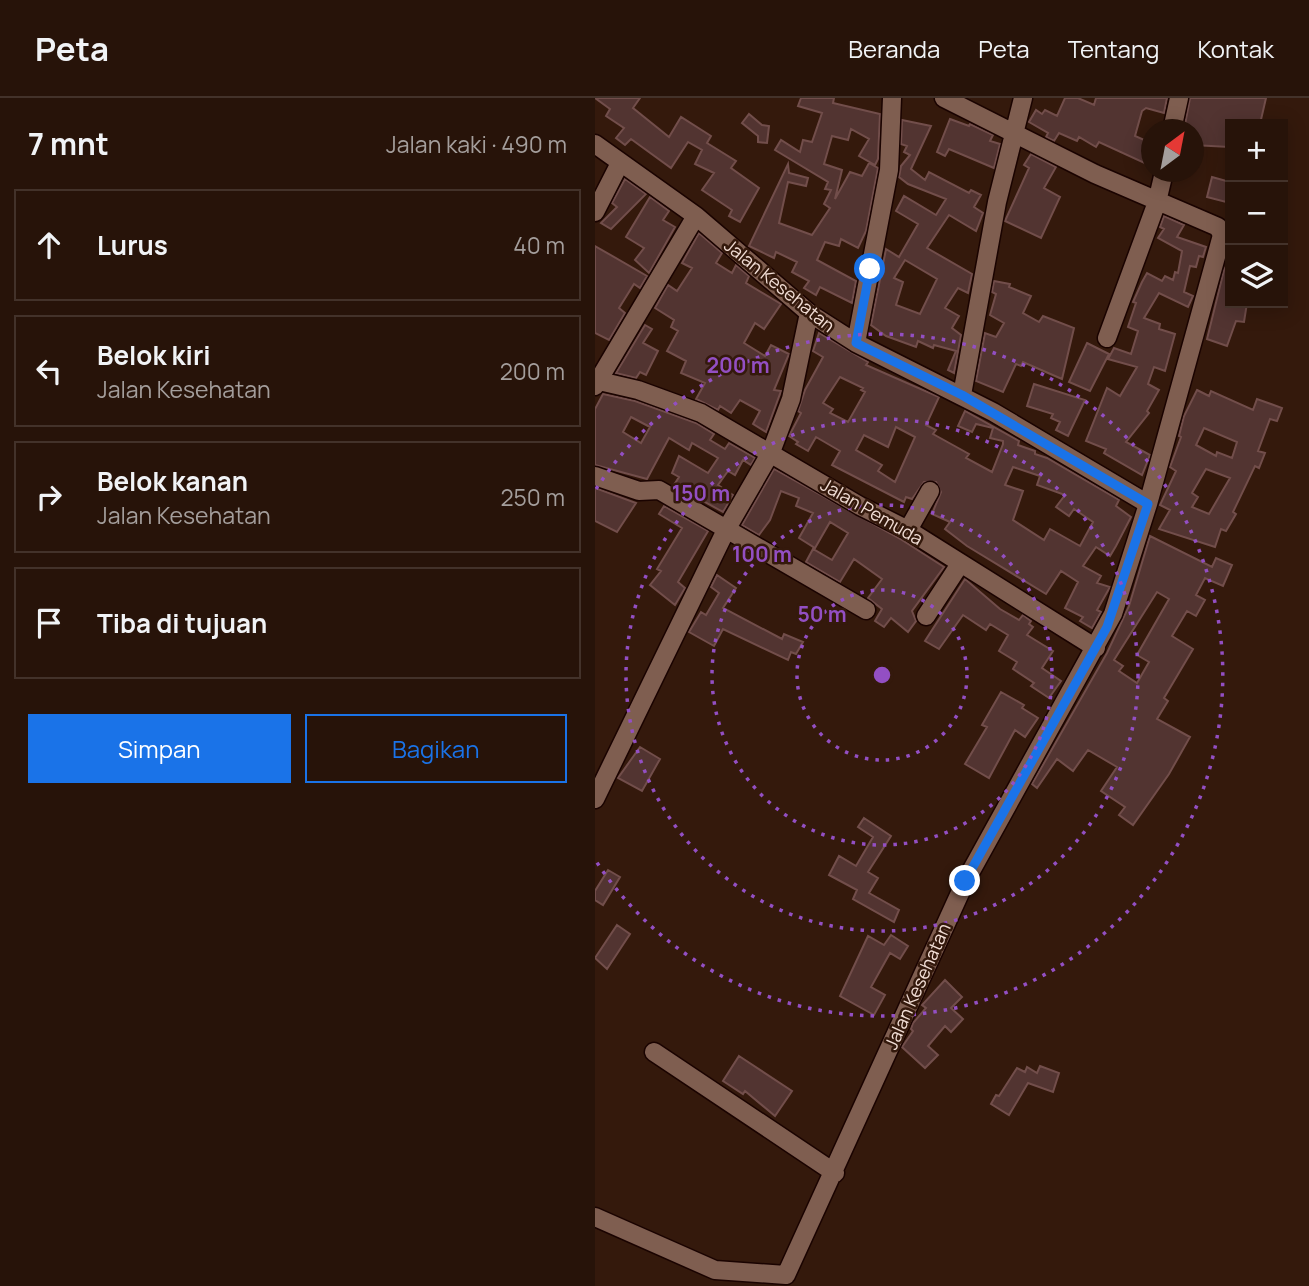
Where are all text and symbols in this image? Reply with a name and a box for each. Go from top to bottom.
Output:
text: Peta [35,26,109,71]
text: Beranda [848,32,940,65]
text: Peta [978,32,1030,65]
text: Tentang [1068,32,1159,65]
text: Kontak [1197,32,1274,65]
north arrow [1141,119,1204,182]
map controls [1225,119,1288,308]
button: + [1225,119,1288,182]
text: 7 mnt [28,123,109,164]
text: Jalan kaki · 490 m [386,128,567,160]
button: − [1225,182,1288,245]
icon: ahead [30,226,68,264]
text: Lurus [97,227,168,263]
text: 40 m [513,229,565,261]
street label: Jalan Kesehatan [720,233,840,337]
button: layers [1225,245,1288,308]
route start [854,253,885,284]
text: Belok kiri [97,337,211,373]
text: 200 m [706,351,770,379]
icon: left [30,352,68,390]
text: 200 m [500,355,565,387]
text: Jalan Kesehatan [97,373,271,405]
text: Belok kanan [97,463,248,499]
street label: Jalan Pemuda [816,472,928,550]
icon: right [30,478,68,516]
text: 150 m [672,479,730,507]
text: 250 m [500,481,565,513]
text: Jalan Kesehatan [97,499,271,531]
text: 100 m [732,540,792,568]
text: 50 m [797,600,847,628]
icon: arrive [30,604,68,642]
text: Tiba di tujuan [97,605,267,641]
centre of rings [870,663,894,687]
button: Simpan [28,714,291,783]
button: Bagikan [305,714,567,783]
route end [949,865,980,896]
street label: Jalan Kesehatan [878,919,956,1053]

